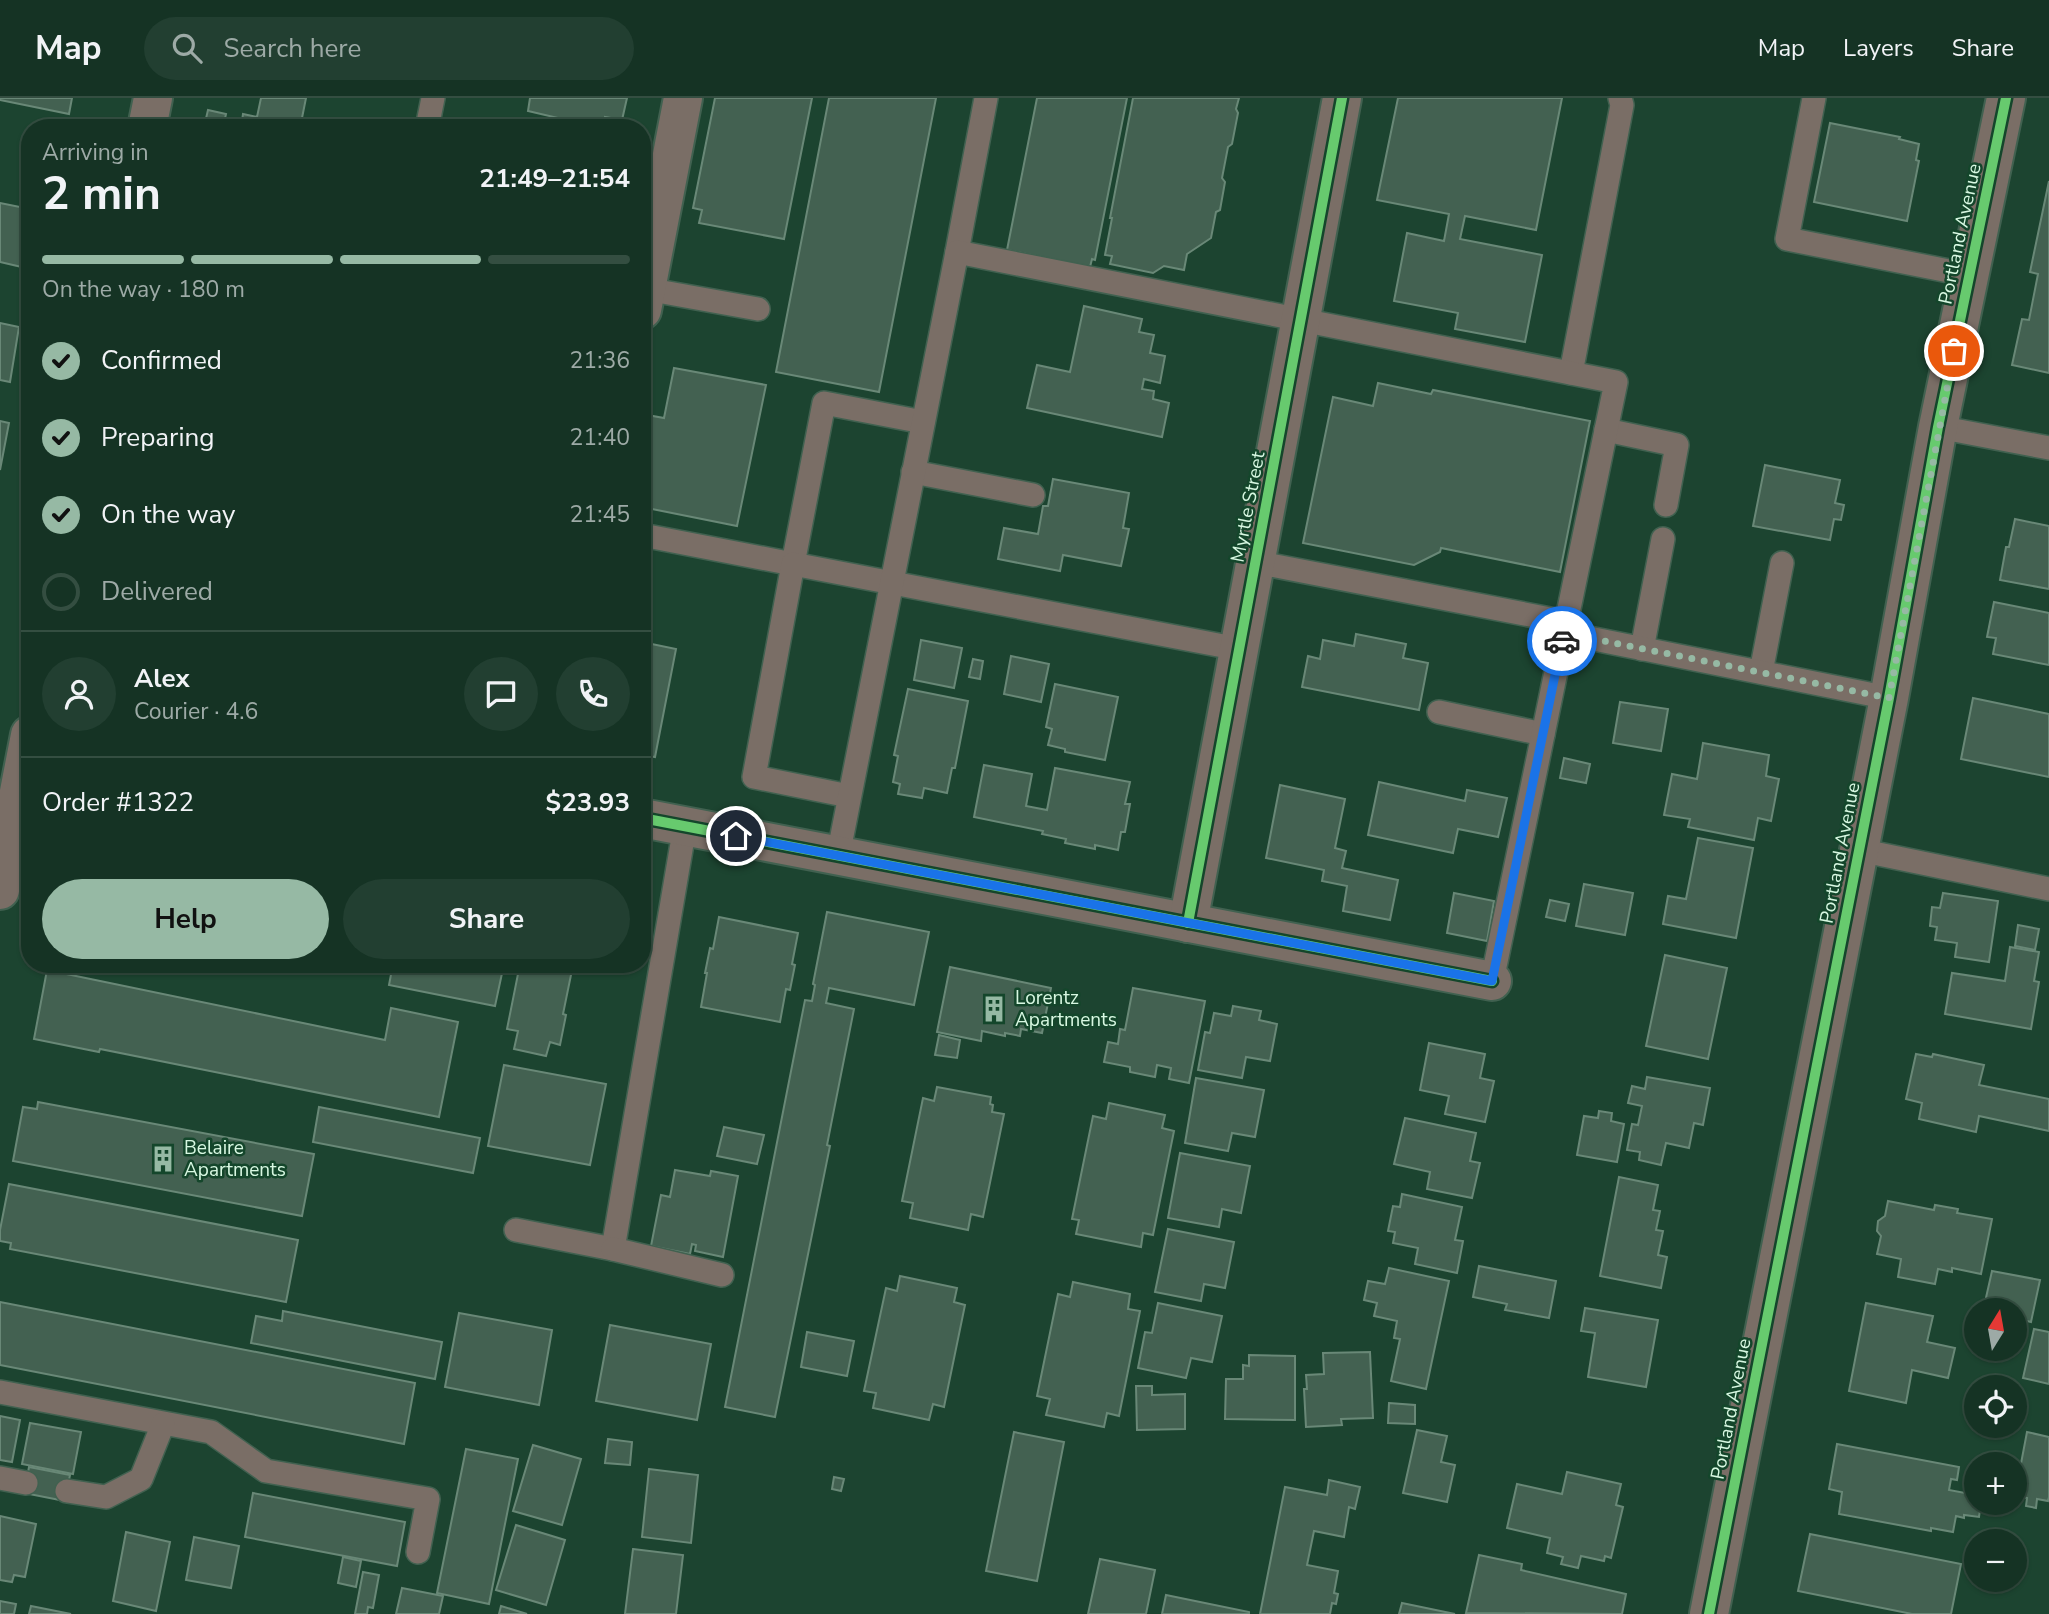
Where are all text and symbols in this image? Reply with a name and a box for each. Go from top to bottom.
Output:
search box [144,17,634,80]
text: Map [35,26,102,71]
icon: search [168,29,206,67]
text: Search here [224,31,361,66]
text: Map [1758,32,1805,64]
text: Layers [1843,32,1914,64]
text: Share [1952,32,2014,64]
text: Arriving in [42,137,149,168]
text: 21:49–21:54 [479,161,630,196]
street label: Portland Avenue [1932,161,1988,307]
text: 2 min [42,162,161,225]
text: On the way · 180 m [42,274,245,305]
pin [1924,321,1984,381]
icon: bag [1935,332,1973,370]
icon: check [42,342,80,380]
text: Confirmed [101,343,222,378]
text: 21:36 [570,345,630,376]
icon: check [42,419,80,457]
text: Preparing [101,420,214,455]
text: 21:40 [570,422,630,453]
street label: Myrtle Street [1225,449,1272,565]
icon: check [42,496,80,534]
text: On the way [101,497,235,532]
text: 21:45 [570,499,630,530]
text: Delivered [101,574,213,609]
courier [1527,606,1597,676]
icon: car [1543,622,1581,660]
button: person [42,657,116,731]
button: chat [464,657,538,731]
button: phone [556,657,630,731]
text: Alex [134,661,190,696]
text: Courier · 4.6 [134,696,258,727]
street label: Portland Avenue [1814,780,1866,926]
text: Order #1322 [42,785,194,820]
text: $23.93 [546,785,630,820]
pin [706,806,766,866]
icon: home [717,817,755,855]
button: Help [42,879,329,959]
button: Share [343,879,630,959]
place label: Lorentz Apartments [1015,985,1117,1033]
building icon: Lorentz Apartments [979,994,1009,1024]
place label: Belaire Apartments [184,1135,286,1183]
building icon: Belaire Apartments [148,1144,178,1174]
north arrow [1964,1298,2026,1362]
map controls [1964,1298,2027,1592]
street label: Portland Avenue [1705,1336,1757,1482]
button: locate [1964,1375,2027,1438]
button: + [1964,1452,2027,1515]
button: − [1964,1529,2027,1592]

